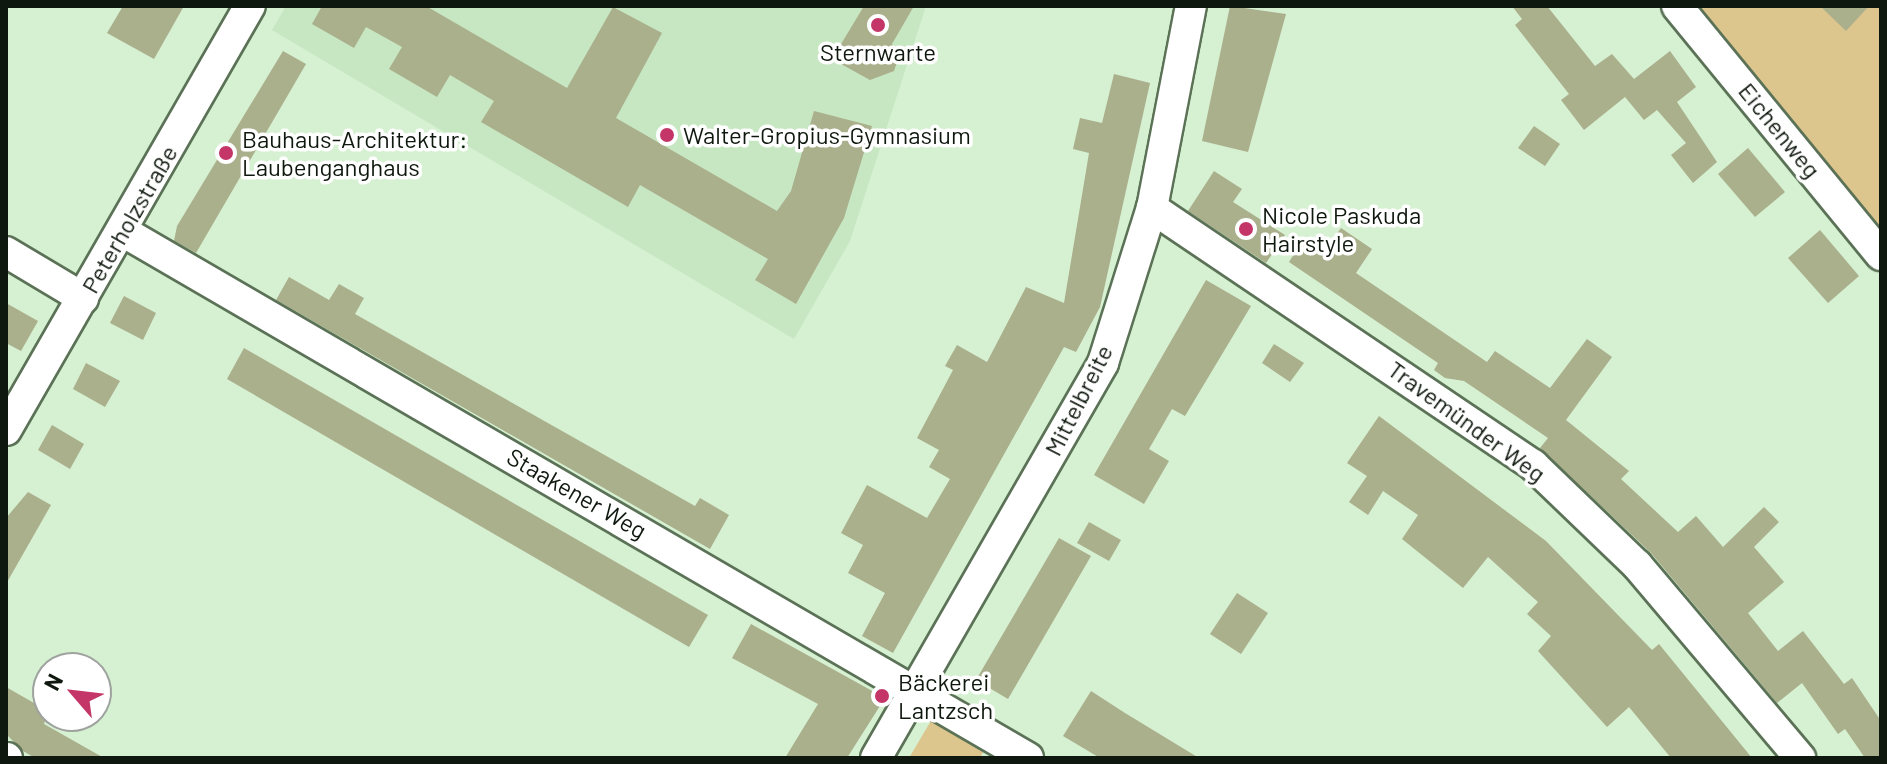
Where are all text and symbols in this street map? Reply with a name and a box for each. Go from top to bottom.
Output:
marker: Sternwarte [869,16,887,34]
place label: Sternwarte [820,38,936,66]
street label: Eichenweg [1733,77,1827,183]
place label: Walter-Gropius-Gymnasium [683,121,971,149]
place label: Bauhaus-Architektur: Laubenganghaus [242,125,467,181]
marker: Walter-Gropius-Gymnasium [658,126,676,144]
street label: Peterholzstraße [75,140,183,298]
marker: Bauhaus-Architektur: Laubenganghaus [217,144,235,162]
place label: Nicole Paskuda Hairstyle [1262,201,1421,257]
marker: Nicole Paskuda Hairstyle [1237,220,1255,238]
street label: Mittelbreite [1038,340,1118,460]
street label: Travemünder Weg [1383,354,1551,488]
street label: Staakener Weg [502,441,652,545]
north arrow [32,652,112,732]
place label: Bäckerei Lantzsch [898,668,993,724]
text: N [38,669,67,694]
marker: Bäckerei Lantzsch [873,687,891,705]

